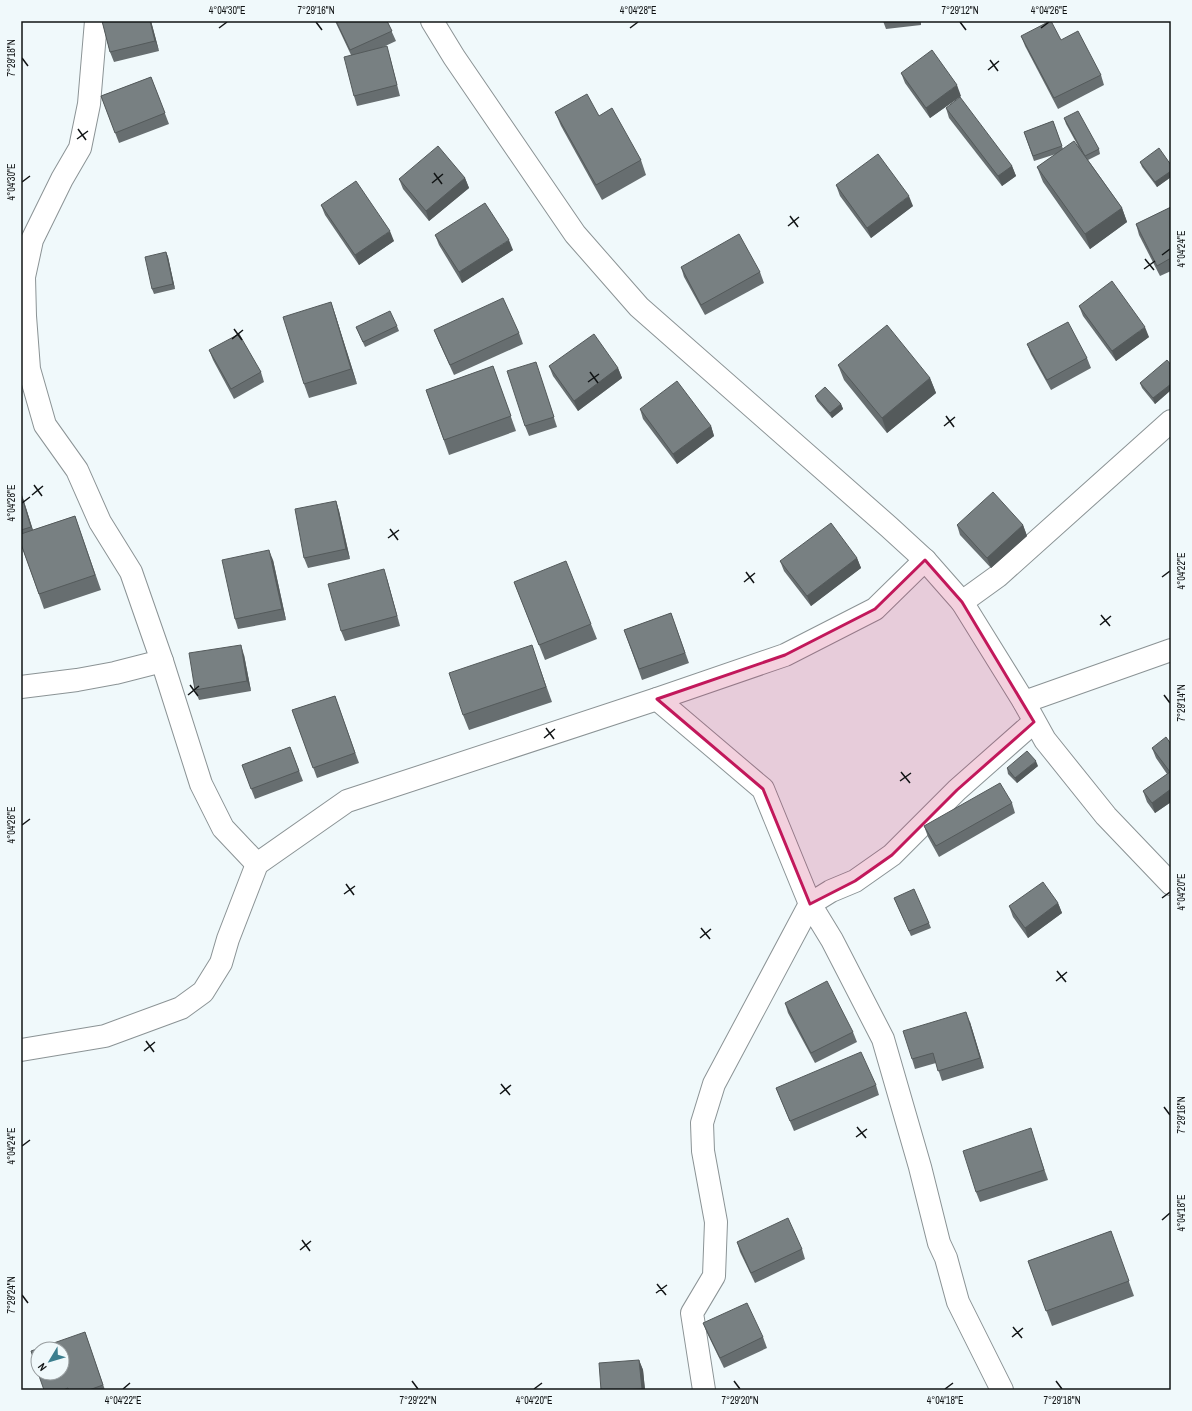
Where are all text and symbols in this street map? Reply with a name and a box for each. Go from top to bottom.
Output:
text: 4°04'30"E [209,4,245,17]
text: 7°29'16"N [297,4,335,17]
text: 4°04'28"E [620,4,656,17]
text: 7°29'12"N [941,4,979,17]
text: 4°04'26"E [1031,4,1067,17]
text: 7°29'18"N [5,39,18,77]
text: 4°04'30"E [5,164,18,200]
text: 4°04'24"E [1175,231,1188,267]
text: 4°04'28"E [5,485,18,521]
text: 4°04'22"E [1175,553,1188,589]
text: 7°29'14"N [1175,684,1188,722]
text: 4°04'26"E [5,807,18,843]
text: 4°04'20"E [1175,874,1188,910]
text: 7°29'16"N [1175,1096,1188,1134]
text: 4°04'24"E [5,1128,18,1164]
text: 4°04'18"E [1175,1195,1188,1231]
text: 7°29'24"N [5,1276,18,1314]
north arrow [30,1341,70,1381]
text: N [35,1360,50,1374]
text: 4°04'22"E [105,1394,141,1407]
text: 7°29'22"N [399,1394,437,1407]
text: 4°04'20"E [516,1394,552,1407]
text: 7°29'20"N [721,1394,759,1407]
text: 4°04'18"E [927,1394,963,1407]
text: 7°29'18"N [1043,1394,1081,1407]

